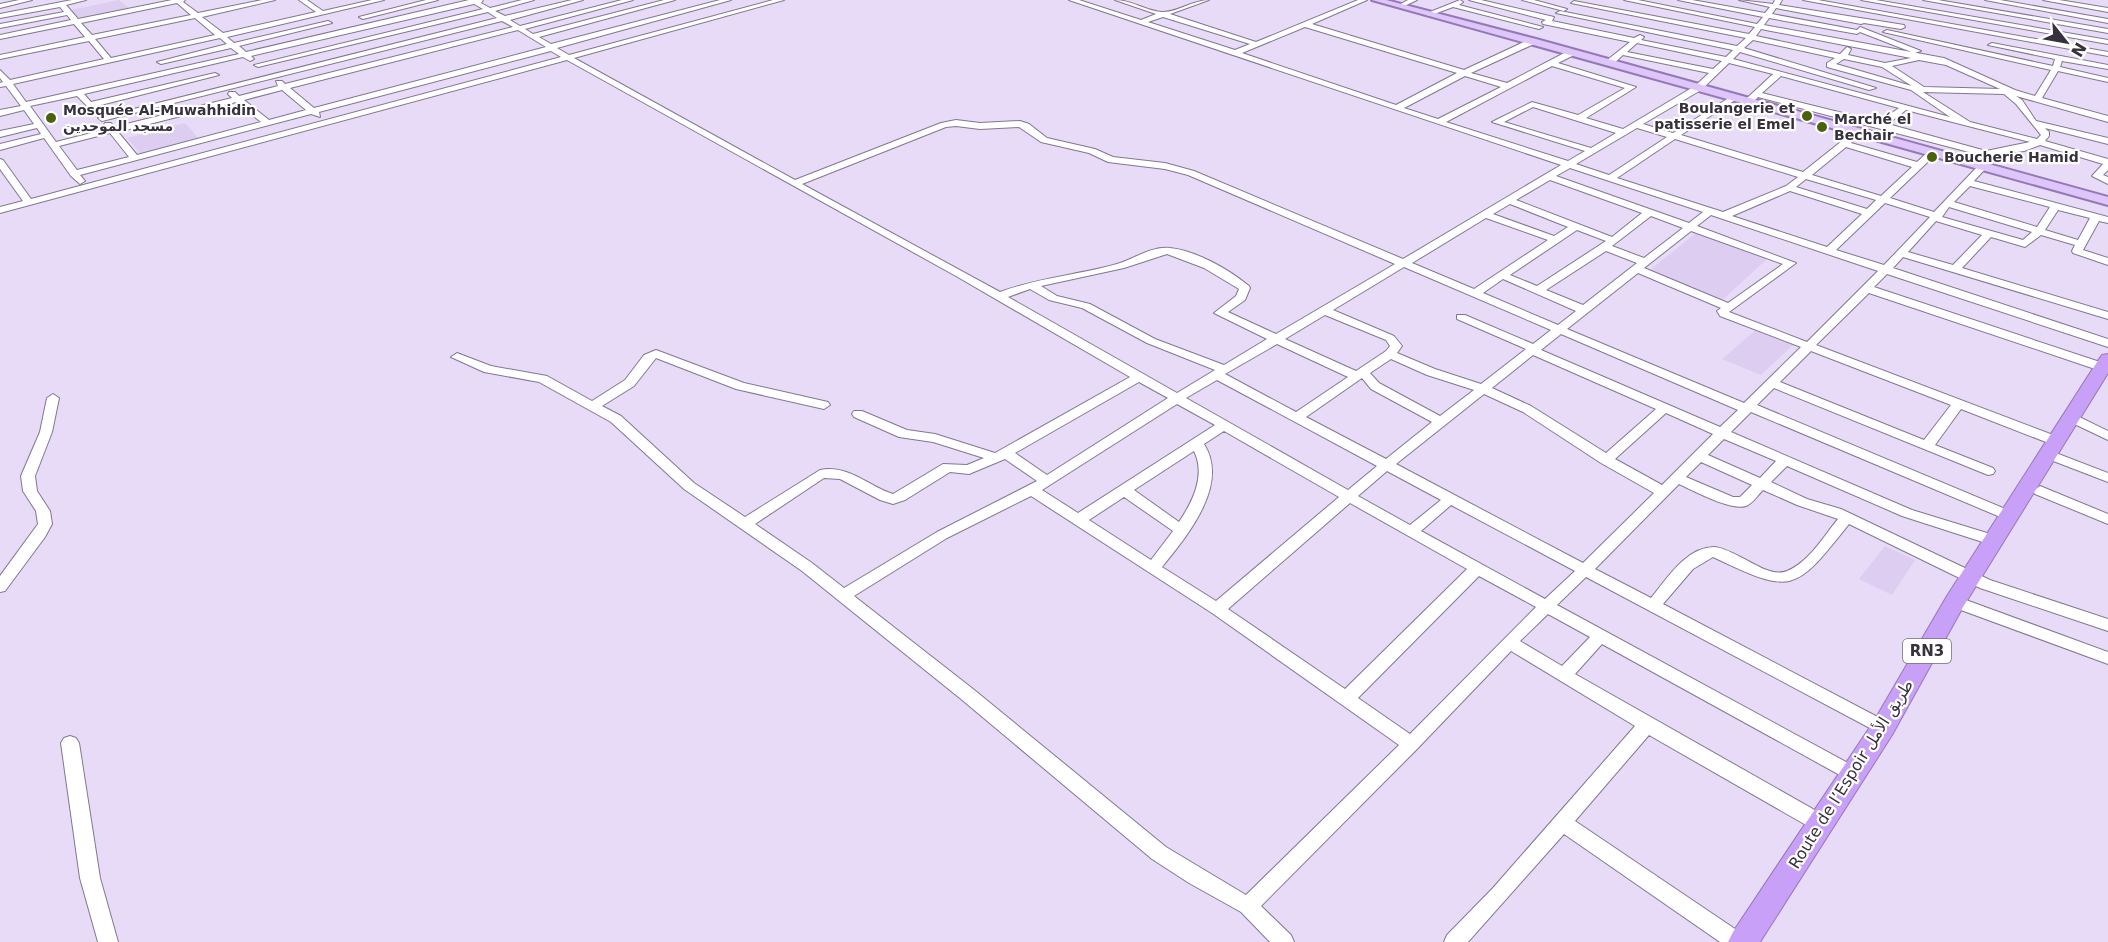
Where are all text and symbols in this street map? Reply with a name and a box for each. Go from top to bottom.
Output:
north arrow [2036,12,2096,72]
text: N [2067,39,2090,60]
place label: Boulangerie et patisserie el Emel [1654,100,1795,132]
place label: Mosquée Al-Muwahhidin مسجد الموحدين [63,102,256,135]
marker: Boulangerie et patisserie el Emel [1800,109,1814,123]
marker: Mosquée Al-Muwahhidin مسجد الموحدين [44,111,58,125]
place label: Marché el Bechair [1834,111,1911,143]
marker: Marché el Bechair [1815,120,1829,134]
place label: Boucherie Hamid [1944,149,2079,165]
marker: Boucherie Hamid [1925,150,1939,164]
road number: RN3 [1903,639,1951,663]
street label: Route de l’Espoir طريق الأمل [1784,675,1918,873]

